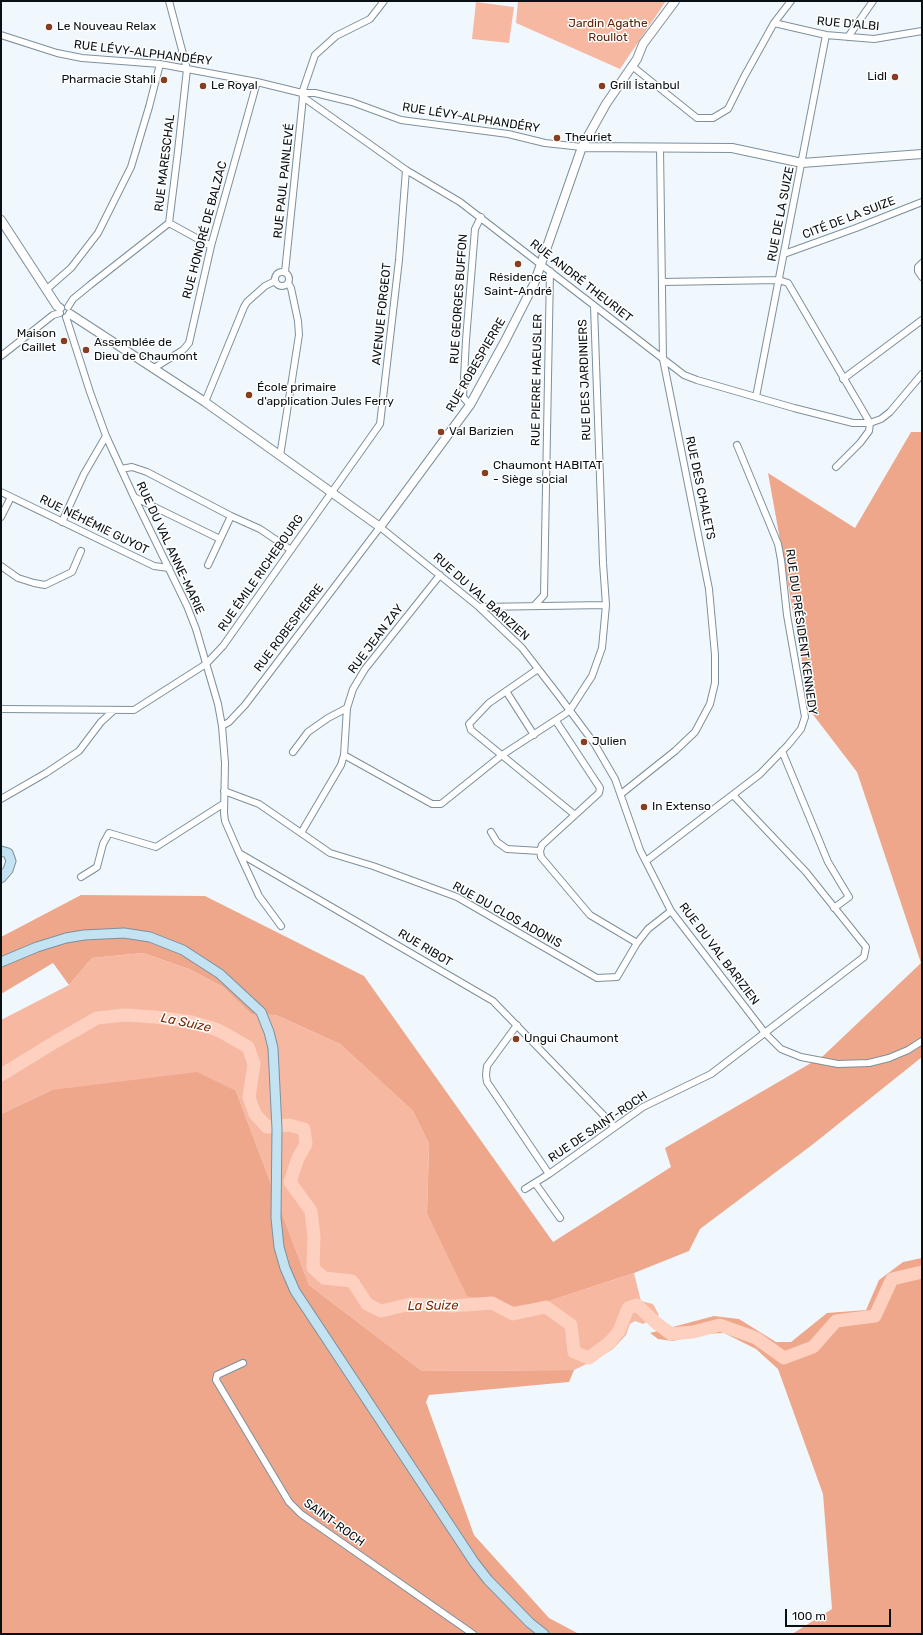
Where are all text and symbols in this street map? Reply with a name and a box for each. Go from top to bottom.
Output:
street label: RUE D'ALBI [816,14,880,34]
park label: Jardin Agathe Roullot [568,17,648,45]
place label: Le Nouveau Relax [57,20,156,34]
marker: Le Nouveau Relax [44,22,54,32]
street label: RUE LÉVY-ALPHANDÉRY [73,37,213,69]
place label: Lidl [867,70,887,84]
marker: Lidl [890,72,900,82]
place label: Pharmacie Stahli [61,73,156,87]
marker: Pharmacie Stahli [159,75,169,85]
place label: Le Royal [211,79,258,93]
place label: Grill İstanbul [610,79,680,93]
marker: Le Royal [198,81,208,91]
marker: Grill İstanbul [597,81,607,91]
street label: RUE LÉVY-ALPHANDÉRY [401,100,541,136]
street label: RUE MARESCHAL [152,113,178,213]
street label: RUE PAUL PAINLEVÉ [271,123,297,239]
place label: Theuriet [565,131,612,145]
marker: Theuriet [552,133,562,143]
street label: RUE HONORÉ DE BALZAC [180,160,230,300]
street label: RUE DE LA SUIZE [765,165,797,263]
street label: CITÉ DE LA SUIZE [801,194,897,242]
street label: RUE GEORGES BUFFON [447,233,471,365]
street label: RUE ANDRÉ THEURIET [527,237,635,325]
marker: Résidence Saint-André [513,259,523,269]
street label: AVENUE FORGEOT [369,262,395,366]
place label: Résidence Saint-André [484,271,552,299]
street label: RUE PIERRE HAEUSLER [529,314,545,446]
street label: RUE ROBESPIERRE [443,315,509,415]
street label: RUE DES JARDINIERS [576,319,594,441]
place label: Maison Caillet [17,327,56,355]
marker: Maison Caillet [59,336,69,346]
place label: Assemblée de Dieu de Chaumont [94,336,197,364]
marker: Assemblée de Dieu de Chaumont [81,345,91,355]
place label: École primaire d'application Jules Ferry [257,381,394,409]
marker: École primaire d'application Jules Ferry [244,390,254,400]
place label: Val Barizien [449,425,514,439]
marker: Val Barizien [436,427,446,437]
street label: RUE DES CHALETS [682,435,718,541]
place label: Chaumont HABITAT - Siège social [493,459,603,487]
marker: Chaumont HABITAT - Siège social [480,468,490,478]
street label: RUE DU VAL ANNE-MARIE [133,479,207,617]
street label: RUE NÉHÉMIE GUYOT [37,492,151,558]
street label: RUE ÉMILE RICHEBOURG [215,512,307,634]
street label: RUE DU PRÉSIDENT KENNEDY [782,548,820,716]
street label: RUE DU VAL BARIZIEN [430,550,532,644]
street label: RUE ROBESPIERRE [251,581,327,675]
street label: RUE JEAN ZAY [345,602,407,676]
place label: Julien [592,735,627,749]
marker: Julien [579,737,589,747]
place label: In Extenso [652,800,711,814]
marker: In Extenso [639,802,649,812]
street label: RUE DU CLOS ADONIS [450,879,564,951]
street label: RUE DU VAL BARIZIEN [676,900,762,1008]
street label: RUE RIBOT [395,926,455,970]
water label: La Suize [159,1010,213,1036]
place label: Ungui Chaumont [524,1032,618,1046]
marker: Ungui Chaumont [511,1034,521,1044]
street label: RUE DE SAINT-ROCH [546,1088,650,1166]
water label: La Suize [407,1298,459,1314]
street label: SAINT-ROCH [301,1496,367,1550]
scale bar [787,1601,893,1627]
text: 100 m [792,1609,826,1623]

